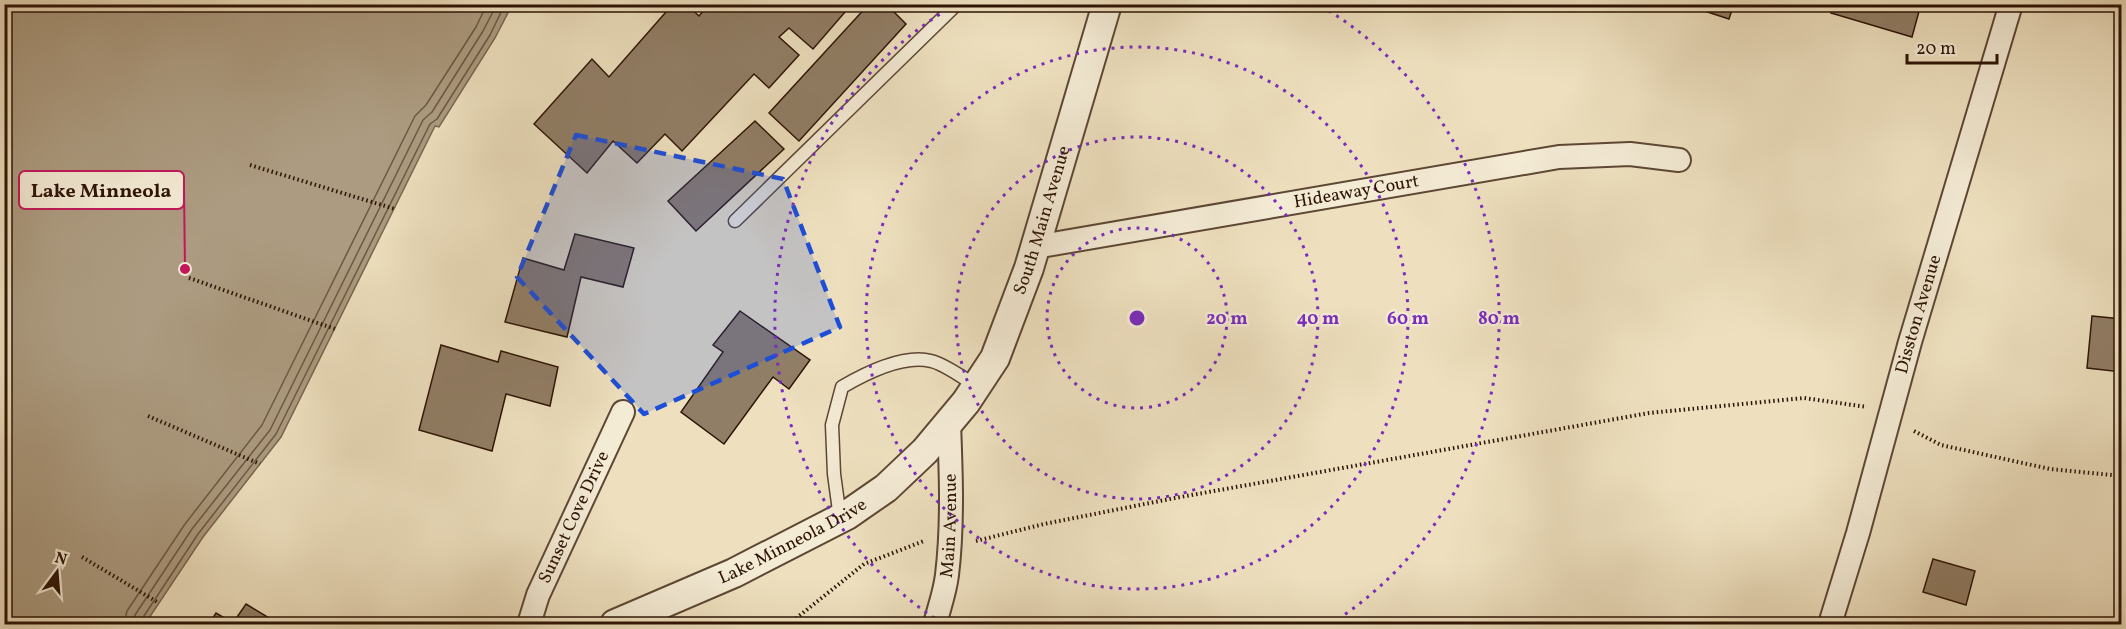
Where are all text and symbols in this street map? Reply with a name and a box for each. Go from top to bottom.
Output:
scale bar [1907,27,1997,65]
text: 20 m [1916,37,1956,62]
street label: South Main Avenue [1007,143,1077,298]
street label: Hideaway Court [1292,169,1421,215]
callout: Lake Minneola [19,171,184,209]
text: Lake Minneola [31,178,171,206]
street label: Disston Avenue [1889,252,1948,377]
text: 20 m [1206,307,1248,332]
text: 40 m [1297,307,1339,332]
text: 60 m [1387,307,1429,332]
text: 80 m [1478,307,1520,332]
centre of rings [1127,308,1147,328]
street label: Sunset Cove Drive [532,447,616,588]
street label: Main Avenue [934,473,964,579]
street label: Lake Minneola Drive [715,492,872,591]
north arrow [27,542,87,602]
text: N [52,547,70,572]

